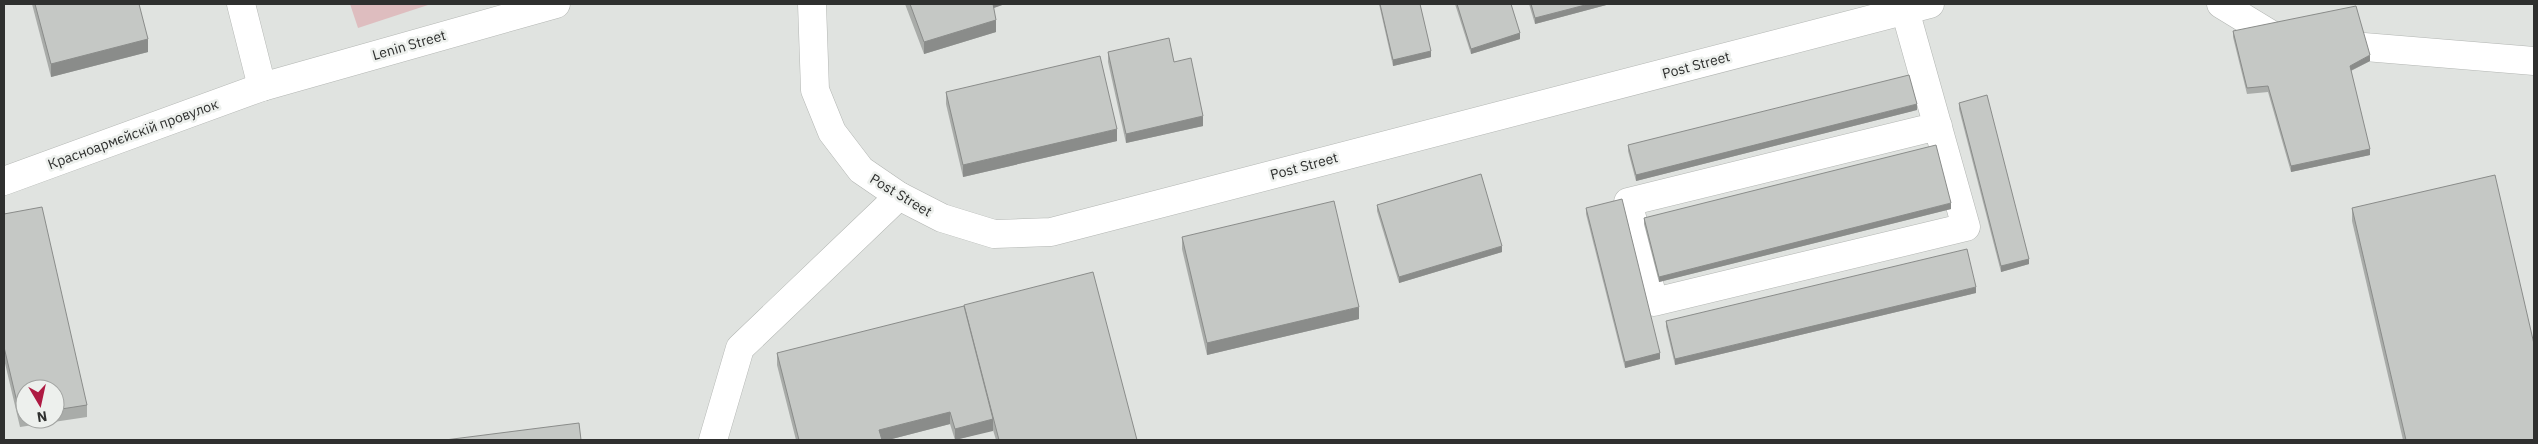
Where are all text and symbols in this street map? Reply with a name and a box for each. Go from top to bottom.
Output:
street label: Lenin Street [370,26,448,64]
street label: Post Street [1660,47,1732,83]
street label: Красноармєйскій провулок [45,95,221,173]
street label: Post Street [1268,148,1340,184]
street label: Post Street [867,169,935,221]
north arrow [15,379,65,429]
text: N [36,407,48,427]

